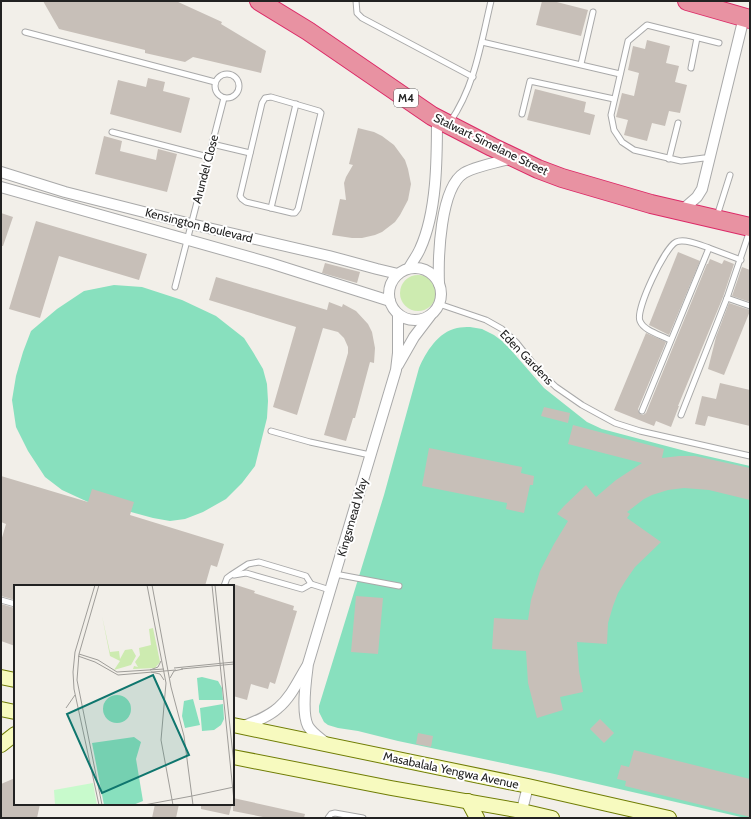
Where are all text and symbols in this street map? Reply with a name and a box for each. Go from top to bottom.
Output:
road number: M4 [394,89,418,107]
street label: Stalwart Simelane Street [431,110,551,178]
street label: Arundel Close [189,133,221,205]
street label: Kensington Boulevard [144,204,254,246]
street label: Eden Gardens [497,326,557,388]
street label: Kingsmead Way [334,476,370,558]
inset map [14,585,234,805]
street label: Masabalala Yengwa Avenue [382,748,520,792]

